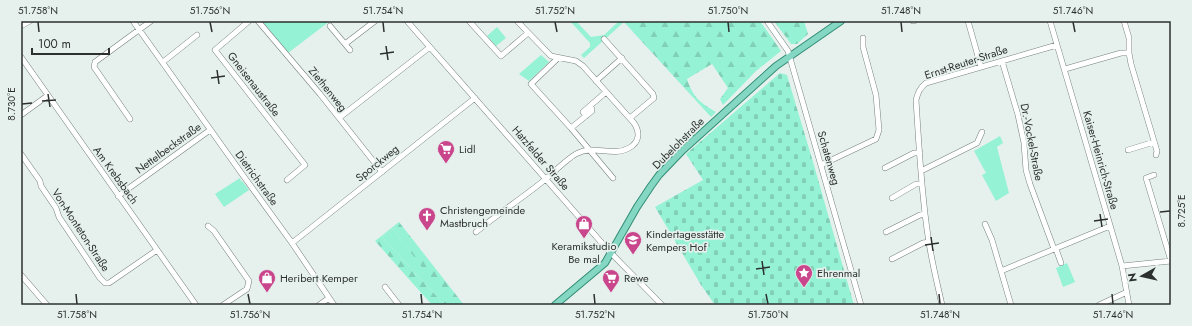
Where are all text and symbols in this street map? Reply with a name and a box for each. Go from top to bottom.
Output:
text: 51.758°N [18,3,58,18]
text: 51.756°N [190,3,230,18]
text: 51.754°N [363,3,403,18]
text: 51.752°N [535,3,575,18]
text: 51.750°N [708,3,748,18]
text: 51.748°N [881,3,921,18]
text: 51.746°N [1053,3,1093,18]
scale bar [32,30,109,56]
text: 100 m [38,35,71,53]
street label: Ernst-Reuter-Straße [922,41,1010,83]
street label: Gneisenaustraße [224,48,284,120]
street label: Ziethenweg [305,63,351,115]
text: 8.730°E [4,87,19,121]
street label: Dr.-Vockel-Straße [1017,102,1047,182]
street label: Kaiser-Heinrich-Straße [1079,109,1123,212]
street label: Dubelohstraße [648,113,708,173]
street label: Nettelbeckstraße [132,118,204,177]
street label: Hatzfelder Straße [508,122,574,194]
street label: Schatenweg [814,129,844,187]
supermarket icon: Lidl [436,139,456,164]
street label: Sporckweg [352,141,402,185]
place label: Lidl [459,141,476,157]
street label: Am Krebsbach [90,143,142,207]
street label: Dietrichstraße [232,147,283,209]
street label: Von-Monteton-Straße [48,185,114,275]
text: 8.725°E [1174,194,1189,228]
place label: Christengemeinde Mastbruch [440,202,526,231]
church icon: Christengemeinde Mastbruch [417,206,437,231]
shop icon: Keramikstudio Be mal [574,214,594,239]
place label: Kindertagesstätte Kempers Hof [646,226,725,255]
school or university icon: Kindertagesstätte Kempers Hof [623,230,643,255]
place label: Keramikstudio Be mal [552,238,616,267]
north arrow [1122,256,1162,296]
place icon: Ehrenmal [794,263,814,288]
place label: Ehrenmal [817,265,860,281]
shop icon: Heribert Kemper [257,268,277,293]
supermarket icon: Rewe [601,268,621,293]
place label: Heribert Kemper [280,270,358,286]
place label: Rewe [624,270,649,286]
text: N [1124,272,1141,283]
text: 51.758°N [57,307,97,322]
text: 51.756°N [230,307,270,322]
text: 51.754°N [402,307,442,322]
text: 51.752°N [575,307,615,322]
text: 51.750°N [748,307,788,322]
text: 51.748°N [920,307,960,322]
text: 51.746°N [1093,307,1133,322]

